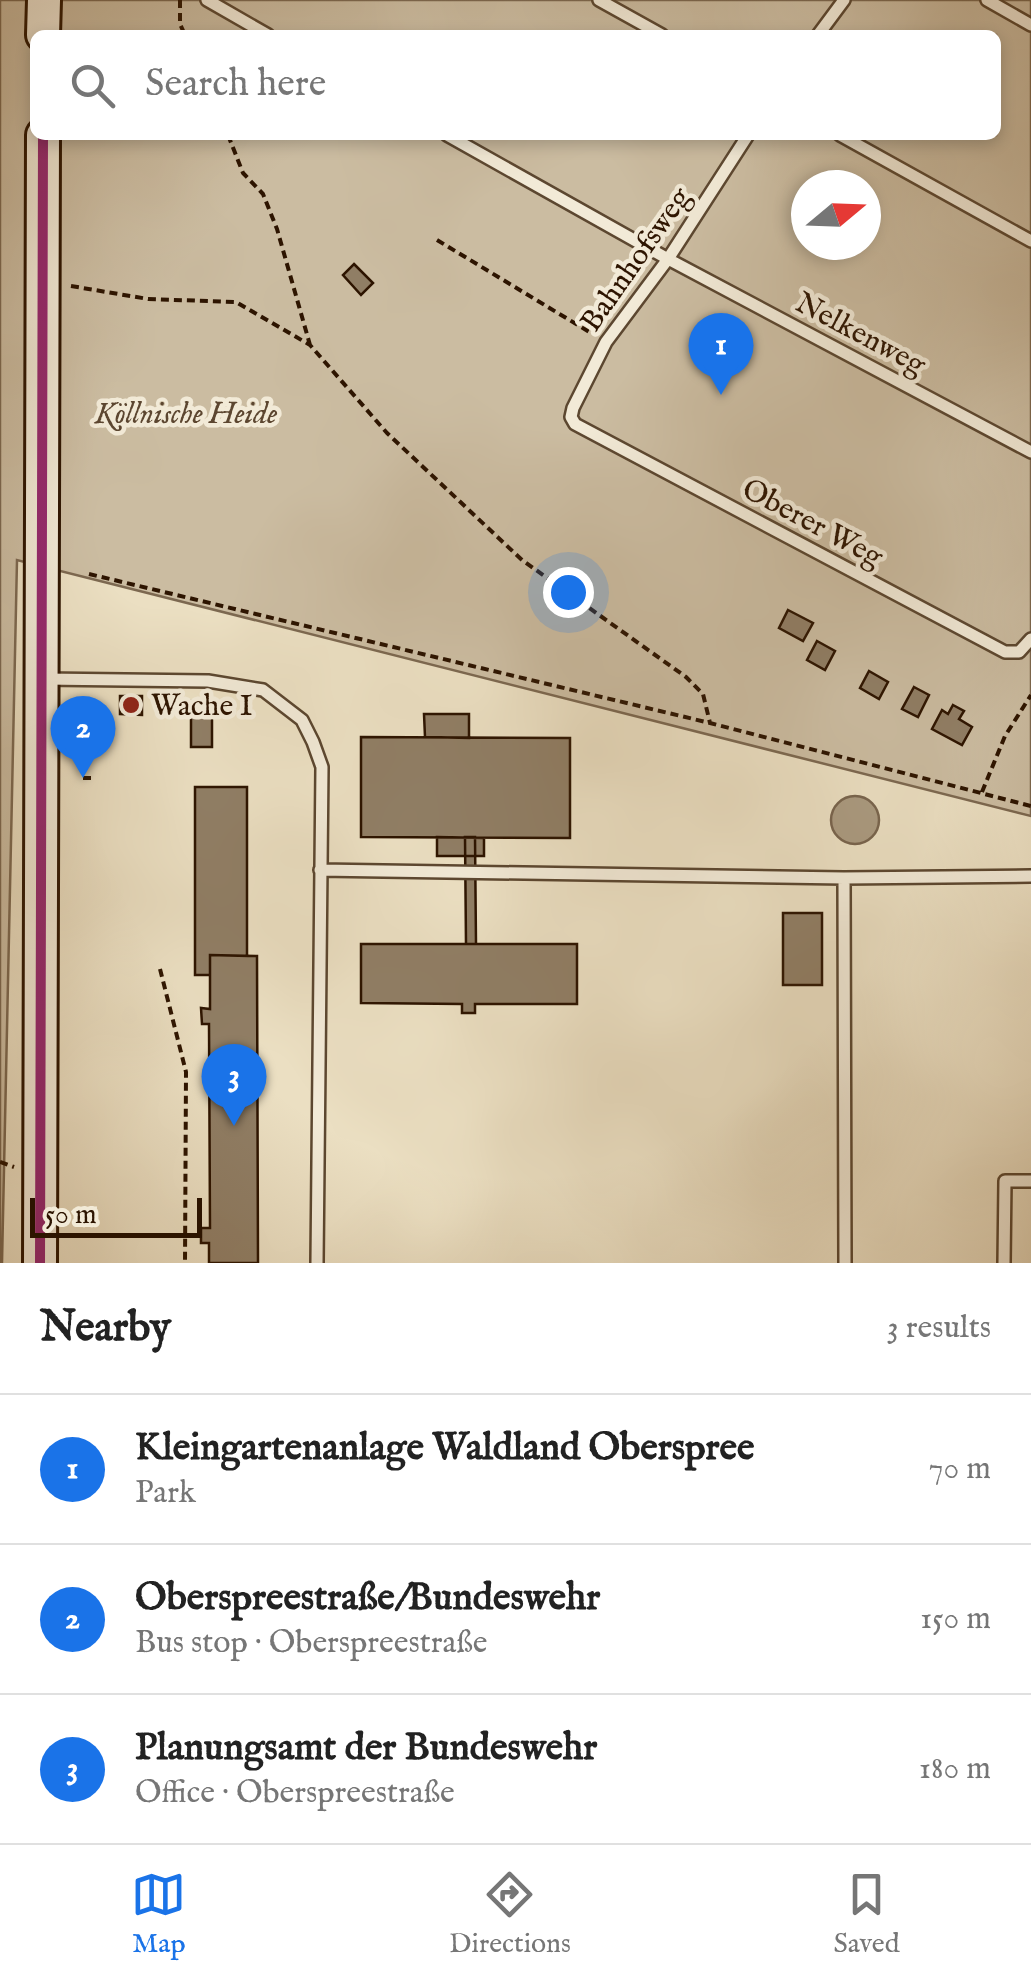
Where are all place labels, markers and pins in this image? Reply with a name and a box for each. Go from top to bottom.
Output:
pin: 1 [688,312,754,395]
place label: Wache I [151,688,253,726]
marker: Wache I [120,694,142,716]
pin: 2 [51,696,116,778]
pin: 3 [202,1044,266,1126]

